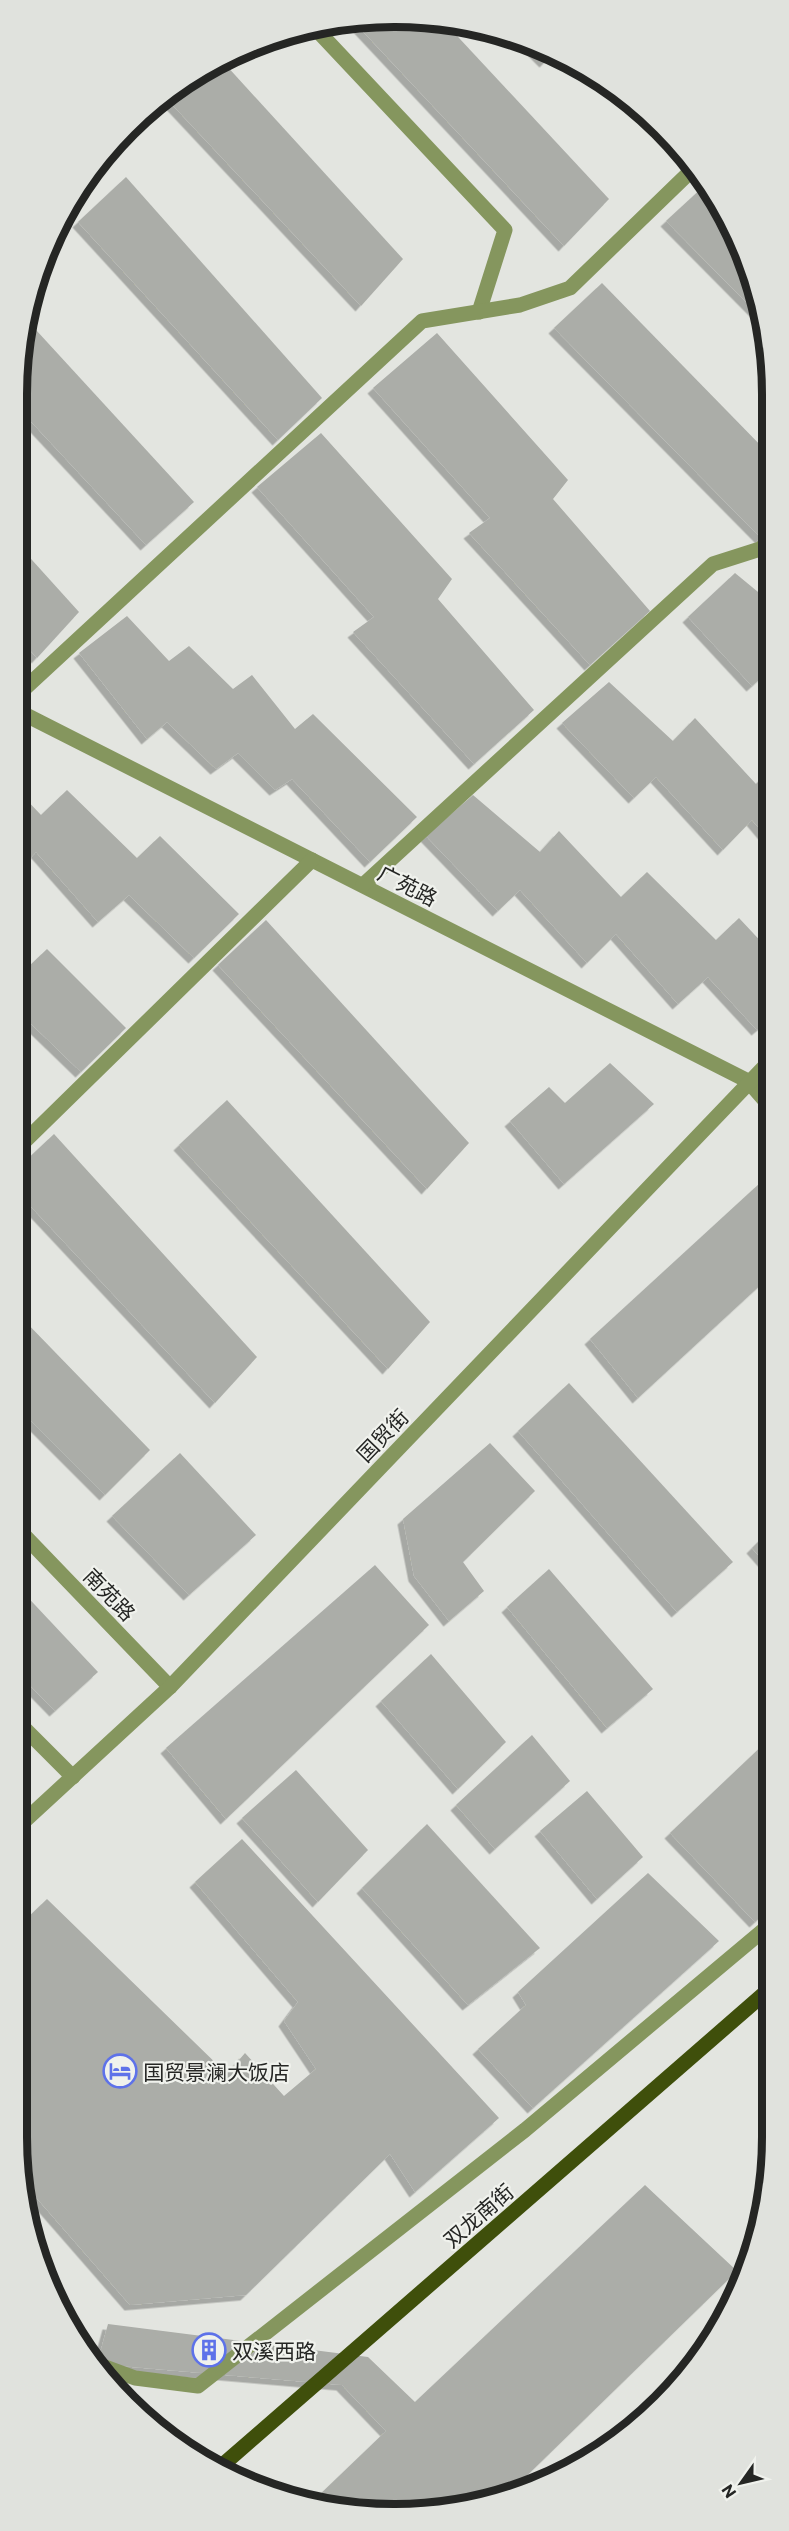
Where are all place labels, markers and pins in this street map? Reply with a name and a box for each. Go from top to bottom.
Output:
hotel icon: 国贸景澜大饭店 [102,2053,138,2089]
place label: 国贸景澜大饭店 [143,2059,290,2084]
building icon: 双溪西路 [191,2332,227,2368]
place label: 双溪西路 [232,2338,316,2363]

